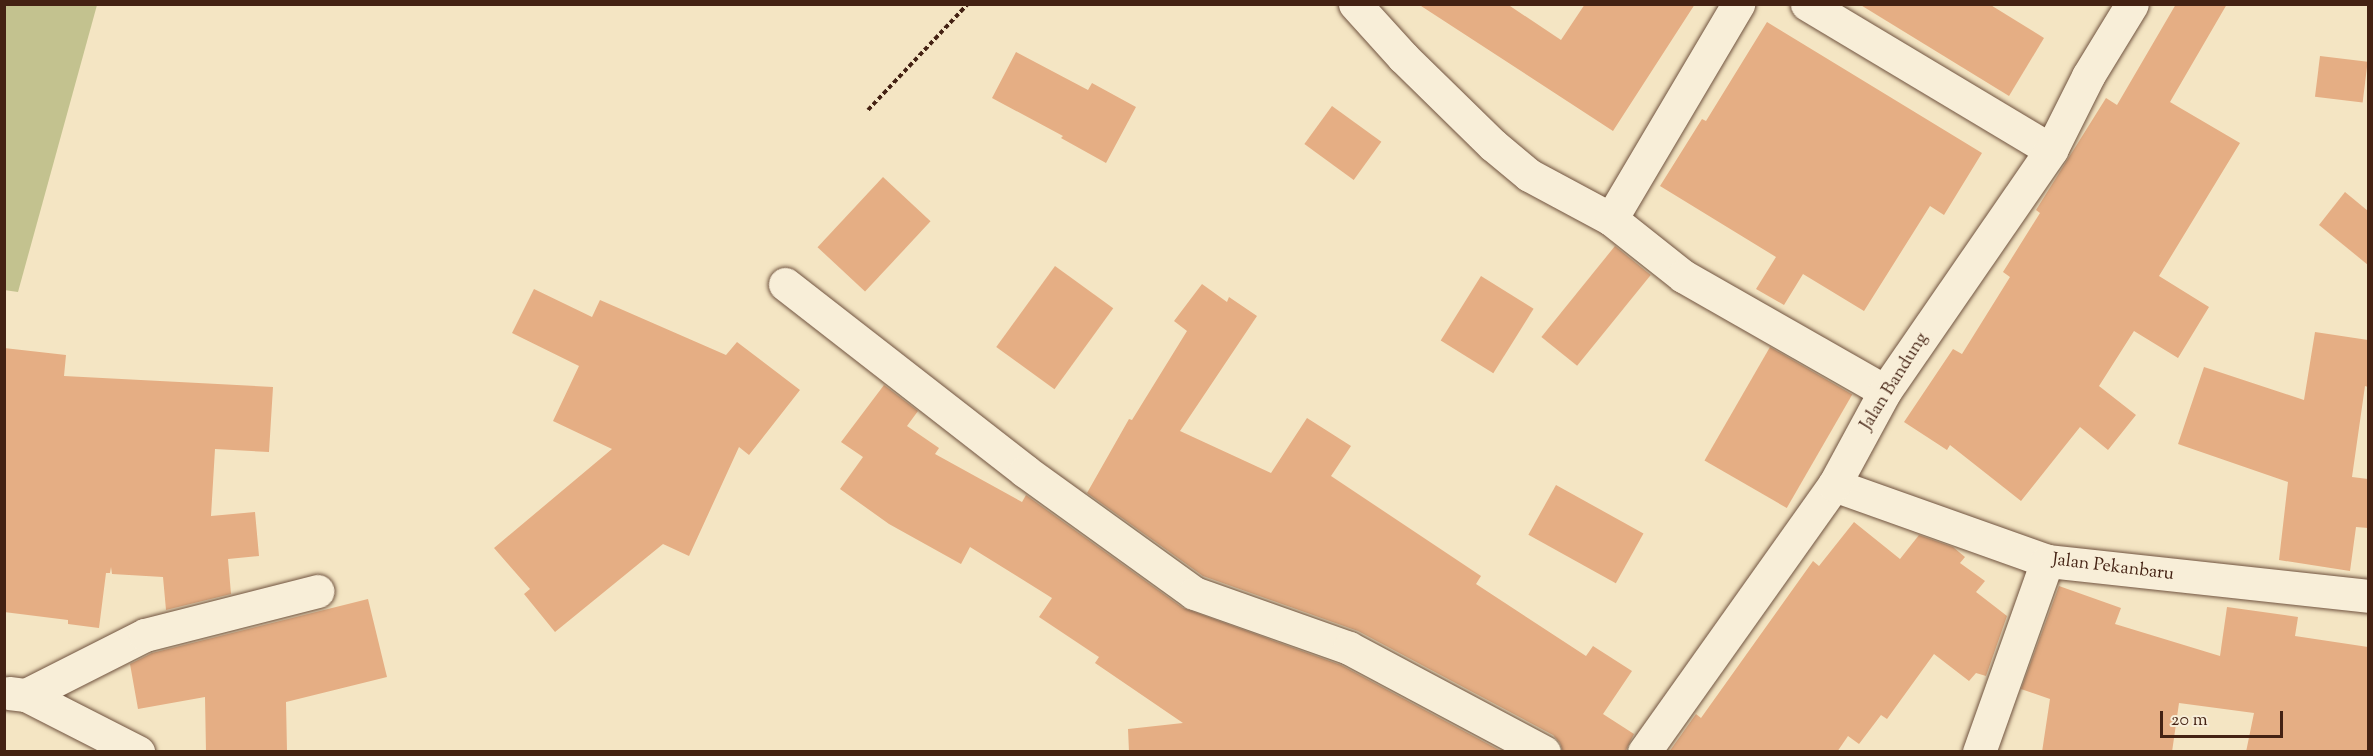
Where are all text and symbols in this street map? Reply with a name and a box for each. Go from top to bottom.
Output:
street label: Jalan Bandung [1856,329,1934,435]
street label: Jalan Pekanbaru [2051,550,2175,586]
scale bar [2163,699,2286,737]
text: 20 m [2171,708,2208,734]

